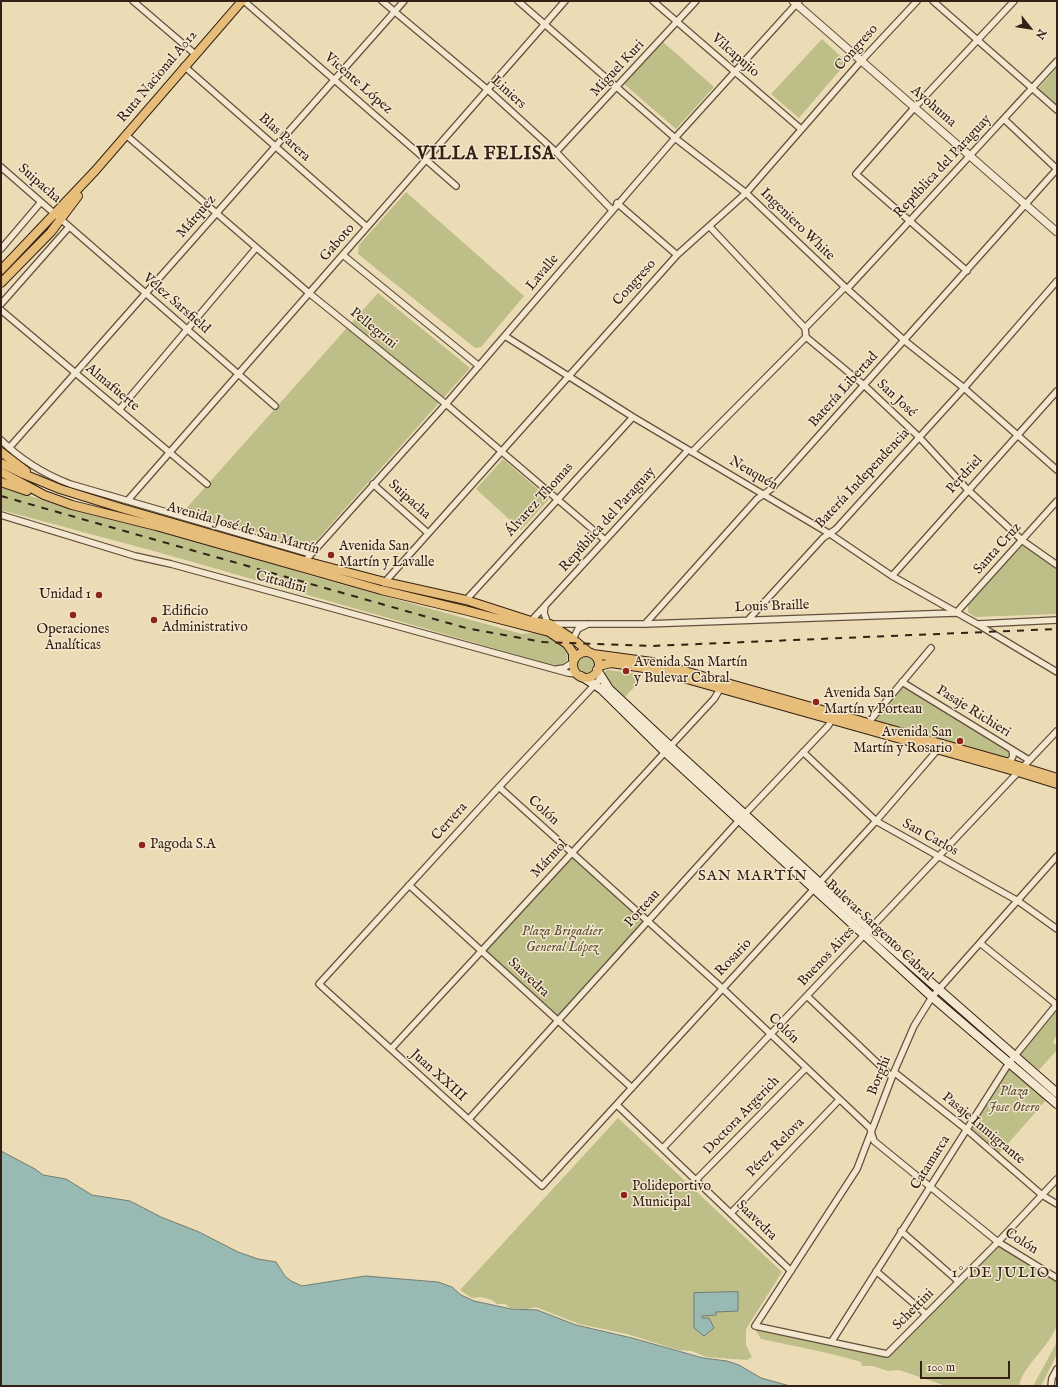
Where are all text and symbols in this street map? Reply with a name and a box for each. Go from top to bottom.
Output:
north arrow [1010,8,1050,48]
street label: Congreso [832,21,882,75]
text: N [1032,26,1049,42]
street label: Ruta Nacional A012 [115,28,201,126]
street label: Vilcapujio [708,31,762,81]
street label: Miguel Kuri [588,37,648,101]
street label: Vicente López [320,50,396,118]
street label: Liniers [487,73,529,113]
street label: Ayohuma [907,83,959,131]
street label: Blas Parera [255,110,313,166]
street label: República del Paraguay [891,112,995,222]
district label: VILLA FELISA [416,144,556,166]
street label: Suipacha [14,161,64,207]
street label: Ingeniero White [756,185,838,265]
street label: Márquez [174,192,220,242]
street label: Gaboto [317,221,359,265]
street label: Lavalle [523,251,563,295]
street label: Congreso [610,256,660,310]
street label: Vélez Sarsfield [139,270,213,338]
street label: Pellegrini [346,305,400,353]
street label: Batería Libertad [806,349,882,431]
street label: Almafuerte [82,361,142,415]
street label: San José [873,376,919,422]
street label: Batería Independencia [812,426,914,532]
street label: Perdriel [943,452,987,498]
street label: Neuquén [726,453,780,495]
street label: Álvarez Thomas [503,460,577,540]
street label: República del Paraguay [556,464,660,576]
street label: Suipacha [384,477,434,523]
street label: Avenida José de San Martín [165,499,321,559]
street label: Santa Cruz [971,520,1025,578]
place label: Avenida San Martín y Lavalle [339,539,434,572]
marker: Avenida San Martín y Lavalle [326,550,336,560]
street label: Cittadini [254,568,308,598]
place label: Unidad 1 [39,587,91,603]
marker: Unidad 1 [94,590,104,600]
street label: Louis Braille [734,597,810,617]
place label: Edificio Administrativo [162,604,248,636]
marker: Operaciones Analíticas [68,610,78,620]
marker: Edificio Administrativo [149,615,159,625]
place label: Operaciones Analíticas [37,622,109,654]
place label: Avenida San Martín y Bulevar Cabral [634,655,748,688]
marker: Avenida San Martín y Bulevar Cabral [621,666,631,676]
street label: Pasaje Richieri [933,682,1013,742]
place label: Avenida San Martín y Porteau [824,686,922,718]
marker: Avenida San Martín y Porteau [811,697,821,707]
place label: Avenida San Martín y Rosario [853,725,952,758]
marker: Avenida San Martín y Rosario [955,736,965,746]
street label: Colón [524,793,562,829]
street label: Cervera [429,800,471,844]
street label: San Carlos [899,816,961,860]
street label: Mármol [528,836,572,882]
place label: Pagoda S.A [150,837,216,853]
marker: Pagoda S.A [137,840,147,850]
district label: SAN MARTÍN [698,868,808,886]
street label: Bulevar Sargento Cabral [822,877,936,985]
street label: Porteau [622,887,664,931]
park label: Plaza Brigadier General López [522,924,602,956]
street label: Buenos Aires [795,924,859,990]
street label: Rosario [712,936,756,980]
street label: Saavedra [504,955,552,1001]
street label: Colón [764,1010,802,1048]
street label: Juan XXIII [406,1046,470,1106]
street label: Borghi [865,1054,895,1098]
street label: Doctora Argerich [700,1073,784,1159]
park label: Plaza Jose Otero [988,1084,1040,1116]
street label: Pasaje Inmigrante [938,1089,1028,1169]
street label: Pérez Relova [744,1115,808,1181]
street label: Catamarca [908,1133,954,1193]
place label: Polideportivo Municipal [632,1179,711,1212]
marker: Polideportivo Municipal [619,1190,629,1200]
street label: Saavedra [732,1197,780,1245]
street label: Colón [1001,1225,1041,1259]
district label: 1° DE JULIO [952,1265,1050,1283]
street label: Schettini [890,1286,938,1334]
scale bar [922,1353,1012,1379]
text: 100 m [927,1360,955,1375]

